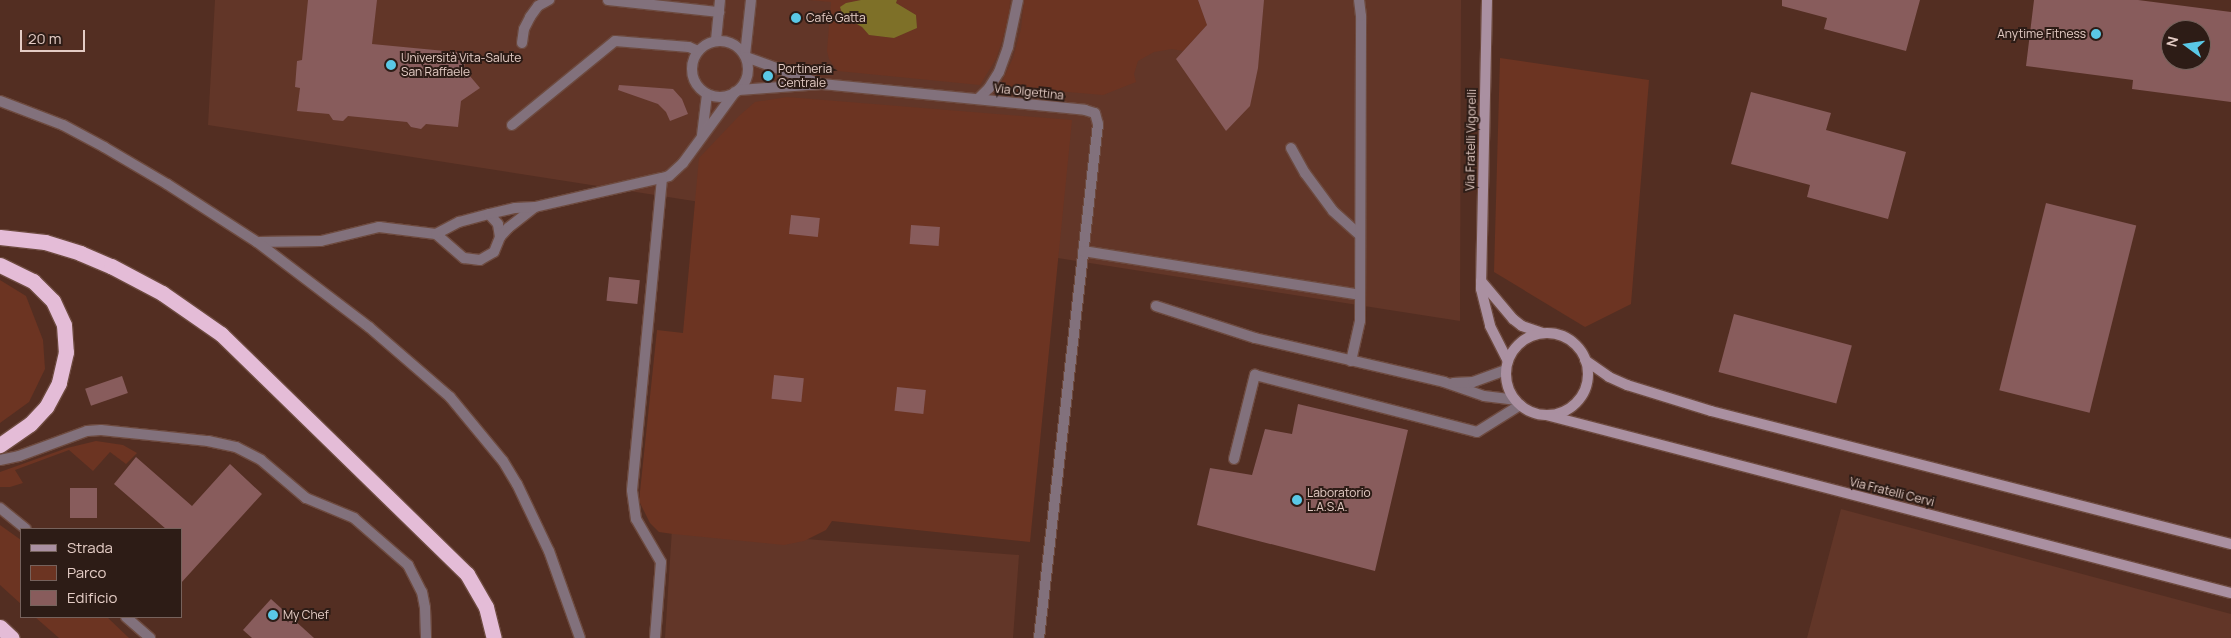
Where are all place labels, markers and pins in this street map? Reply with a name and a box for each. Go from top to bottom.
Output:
place label: Cafè Gatta [806,11,866,25]
marker: Cafè Gatta [790,12,802,24]
place label: Anytime Fitness [1997,27,2086,41]
marker: Anytime Fitness [2090,28,2102,40]
place label: Università Vita-Salute San Raffaele [401,51,521,79]
marker: Università Vita-Salute San Raffaele [385,59,397,71]
place label: Portineria Centrale [778,62,832,90]
marker: Portineria Centrale [762,70,774,82]
place label: Laboratorio L.A.S.A. [1307,486,1371,514]
marker: Laboratorio L.A.S.A. [1291,494,1303,506]
place label: My Chef [283,608,329,622]
marker: My Chef [267,609,279,621]

